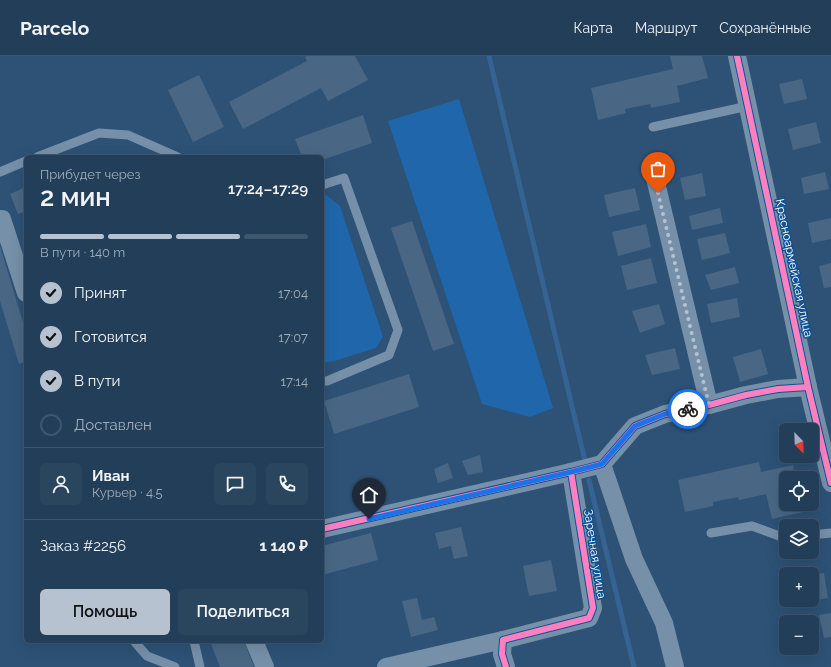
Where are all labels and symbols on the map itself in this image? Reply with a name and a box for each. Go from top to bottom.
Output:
pin [641,152,675,193]
street label: Красноармейская улица [772,198,816,338]
courier [668,389,708,429]
north arrow [779,423,819,463]
pin [352,478,386,519]
street label: Заречная улица [581,508,609,600]

